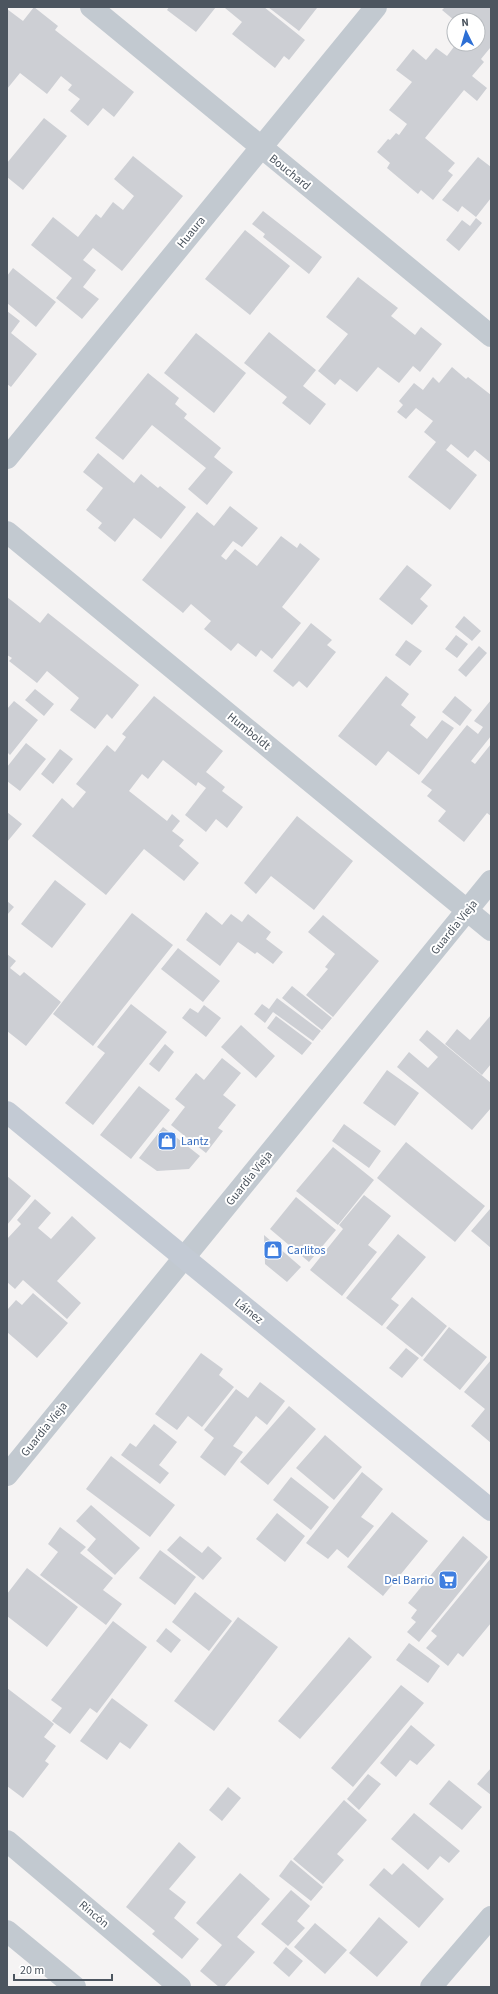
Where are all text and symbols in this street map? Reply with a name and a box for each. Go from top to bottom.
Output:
north arrow [446,12,486,52]
text: N [461,15,469,30]
street label: Bouchard [265,150,314,194]
street label: Huaura [173,213,210,252]
street label: Humboldt [223,709,274,754]
street label: Guardia Vieja [427,896,482,958]
shop icon: Lantz [156,1130,178,1152]
place label: Lantz [181,1133,209,1150]
street label: Guardia Vieja [222,1147,277,1209]
shop icon: Carlitos [262,1239,284,1261]
place label: Carlitos [287,1242,325,1259]
street label: Láinez [231,1295,267,1328]
street label: Guardia Vieja [17,1398,72,1460]
supermarket icon: Del Barrio [437,1569,459,1591]
place label: Del Barrio [384,1572,434,1589]
street label: Rincón [75,1897,112,1932]
scale bar [14,1956,112,1982]
text: 20 m [20,1962,44,1979]

